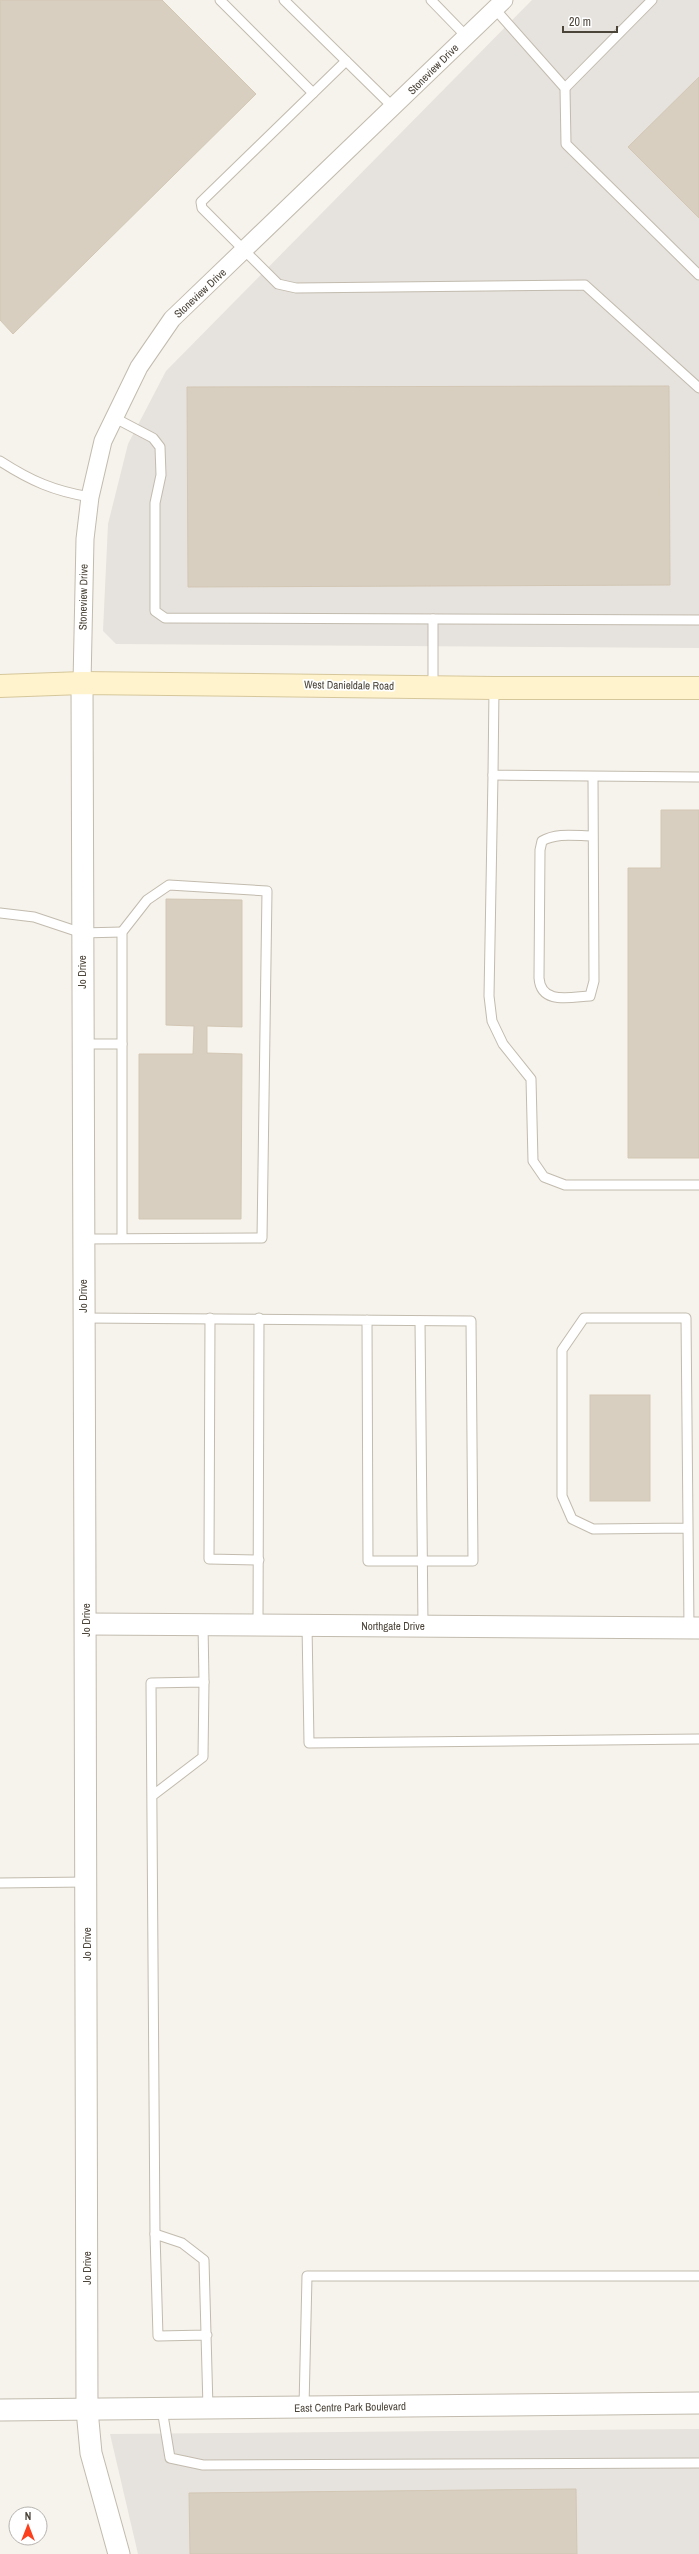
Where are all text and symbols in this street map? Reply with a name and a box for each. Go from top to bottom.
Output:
scale bar [563,8,617,34]
text: 20 m [569,14,591,30]
street label: Stoneview Drive [405,41,461,97]
street label: Stoneview Drive [171,265,229,321]
street label: Stoneview Drive [75,564,91,630]
street label: West Danieldale Road [304,677,394,693]
street label: Jo Drive [75,955,89,989]
street label: Jo Drive [76,1279,90,1313]
street label: Jo Drive [79,1603,93,1637]
street label: Northgate Drive [361,1619,425,1633]
street label: Jo Drive [80,1927,94,1961]
street label: Jo Drive [80,2251,94,2285]
street label: East Centre Park Boulevard [294,2399,406,2415]
north arrow [8,2506,48,2546]
text: N [25,2509,31,2523]

